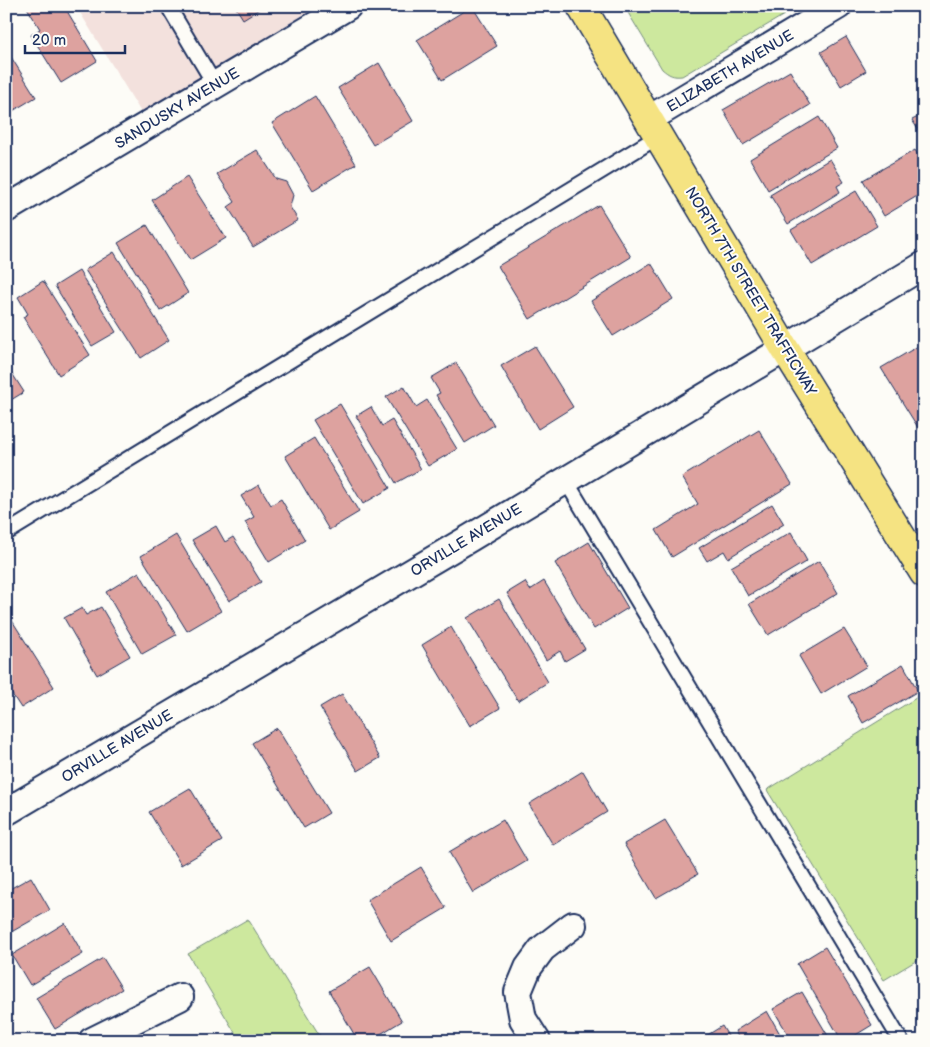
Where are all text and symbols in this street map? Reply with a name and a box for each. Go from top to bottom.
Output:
scale bar [25,22,125,54]
street label: ELIZABETH AVENUE [663,26,797,117]
text: 20 m [32,31,66,50]
street label: SANDUSKY AVENUE [111,64,243,153]
street label: NORTH 7TH STREET TRAFFICWAY [681,183,821,399]
street label: ORVILLE AVENUE [407,500,525,581]
street label: ORVILLE AVENUE [58,706,176,787]

